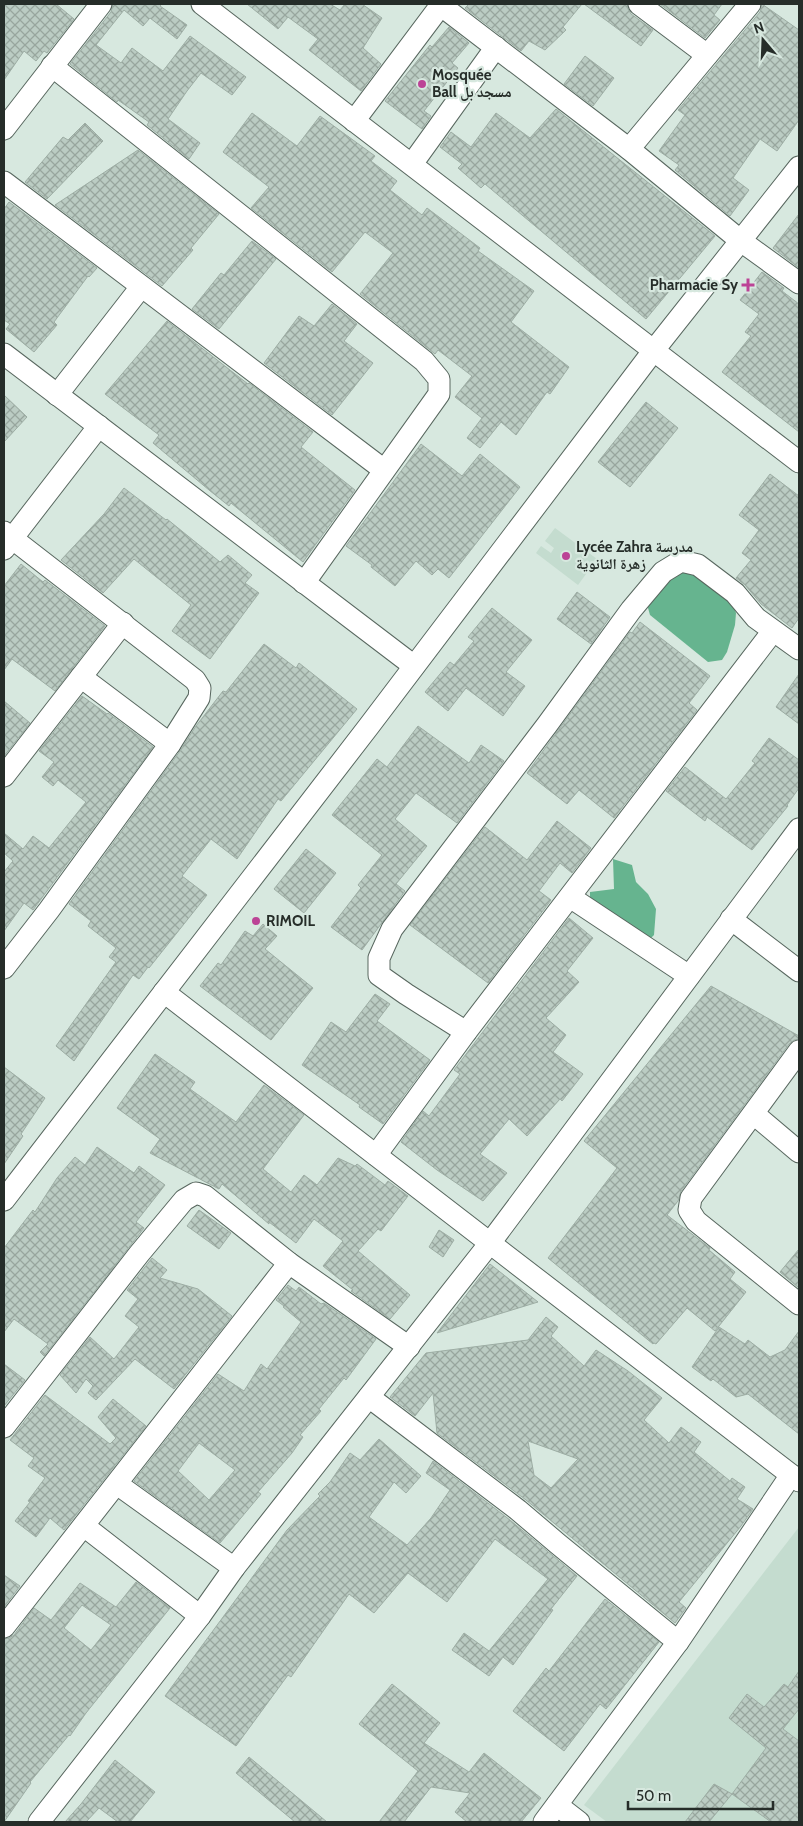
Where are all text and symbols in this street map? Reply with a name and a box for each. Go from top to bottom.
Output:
north arrow [738,15,788,65]
text: N [751,18,766,38]
place label: Mosquée Ball مسجد بل [432,66,512,101]
marker: Mosquée Ball مسجد بل [416,78,428,90]
place label: Pharmacie Sy [650,276,739,294]
marker: Pharmacie Sy [742,279,754,291]
place label: Lycée Zahra مدرسة زهرة الثانوية [576,538,693,573]
marker: Lycée Zahra مدرسة زهرة الثانوية [560,550,572,562]
place label: RIMOIL [266,912,316,930]
marker: RIMOIL [250,915,262,927]
scale bar [628,1778,773,1810]
text: 50 m [636,1787,671,1805]

